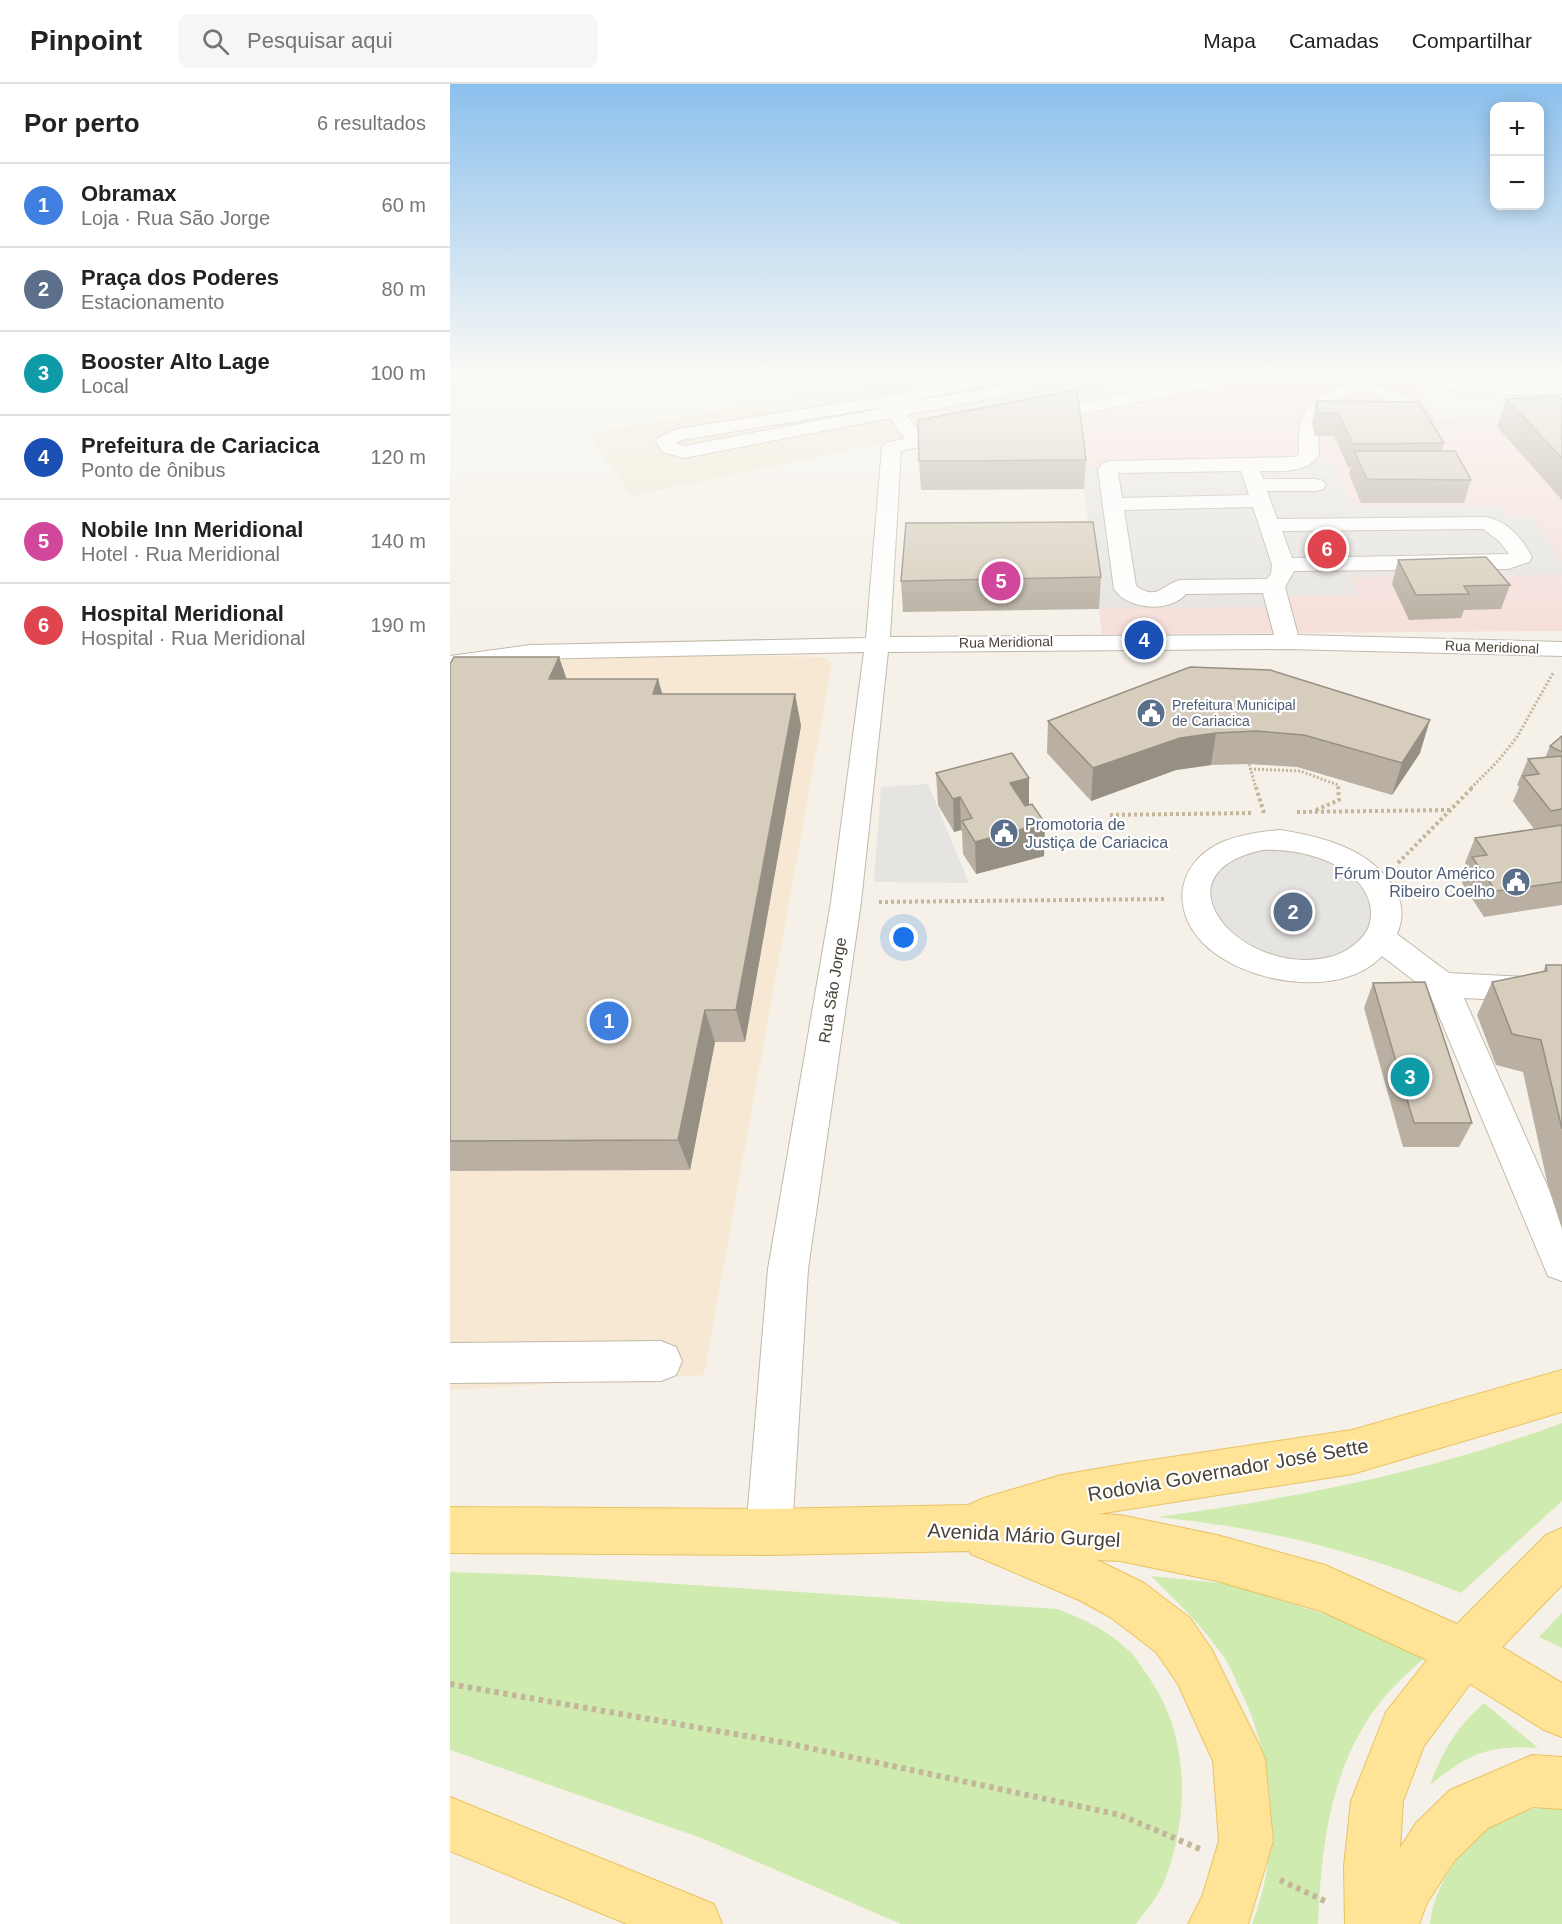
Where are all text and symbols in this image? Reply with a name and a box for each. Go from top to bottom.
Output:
search box [178,14,598,68]
text: Pinpoint [30,25,142,56]
icon: search [199,25,232,58]
text: Pesquisar aqui [247,28,393,53]
text: Mapa [1203,29,1256,52]
text: Camadas [1289,29,1379,52]
text: Compartilhar [1412,29,1532,52]
map controls [1490,102,1544,210]
button: + [1490,102,1544,156]
text: Por perto [24,108,140,138]
text: 6 resultados [317,112,426,134]
button: − [1490,156,1544,210]
text: Obramax [81,181,176,206]
text: 1 [38,194,49,216]
text: 60 m [382,194,426,216]
text: Loja · Rua São Jorge [81,207,270,229]
text: Praça dos Poderes [81,265,279,290]
text: 2 [38,278,49,300]
text: 80 m [382,278,426,300]
text: Estacionamento [81,291,224,313]
text: Booster Alto Lage [81,349,270,374]
text: 3 [38,362,49,384]
text: 100 m [370,362,426,384]
text: Local [81,375,129,397]
text: Prefeitura de Cariacica [81,433,319,458]
text: 4 [38,446,49,468]
text: 120 m [370,446,426,468]
text: Ponto de ônibus [81,459,226,481]
text: Nobile Inn Meridional [81,517,303,542]
pin: 6 [1308,526,1346,572]
text: 5 [38,530,49,552]
text: 140 m [370,530,426,552]
text: Hotel · Rua Meridional [81,543,280,565]
pin: 5 [982,558,1020,604]
text: Hospital Meridional [81,601,284,626]
text: 6 [38,614,49,636]
text: 190 m [370,614,426,636]
pin: 4 [1124,618,1164,662]
text: Hospital · Rua Meridional [81,627,306,649]
street label: Rua Meridional [959,633,1053,651]
street label: Rua Meridional [1445,637,1539,657]
public building icon: Prefeitura Municipal de Cariacica [1135,697,1167,729]
place label: Prefeitura Municipal de Cariacica [1172,697,1296,729]
place label: Promotoria de Justiça de Cariacica [1025,816,1168,851]
public building icon: Promotoria de Justiça de Cariacica [988,817,1020,849]
place label: Fórum Doutor Américo Ribeiro Coelho [1334,865,1495,900]
public building icon: Fórum Doutor Américo Ribeiro Coelho [1500,866,1532,898]
pin: 2 [1274,890,1312,934]
your location [889,923,918,952]
street label: Rua São Jorge [816,936,849,1044]
pin: 1 [590,998,628,1044]
pin: 3 [1390,1054,1430,1100]
street label: Rodovia Governador José Sette [1086,1434,1370,1506]
street label: Avenida Mário Gurgel [927,1519,1121,1551]

